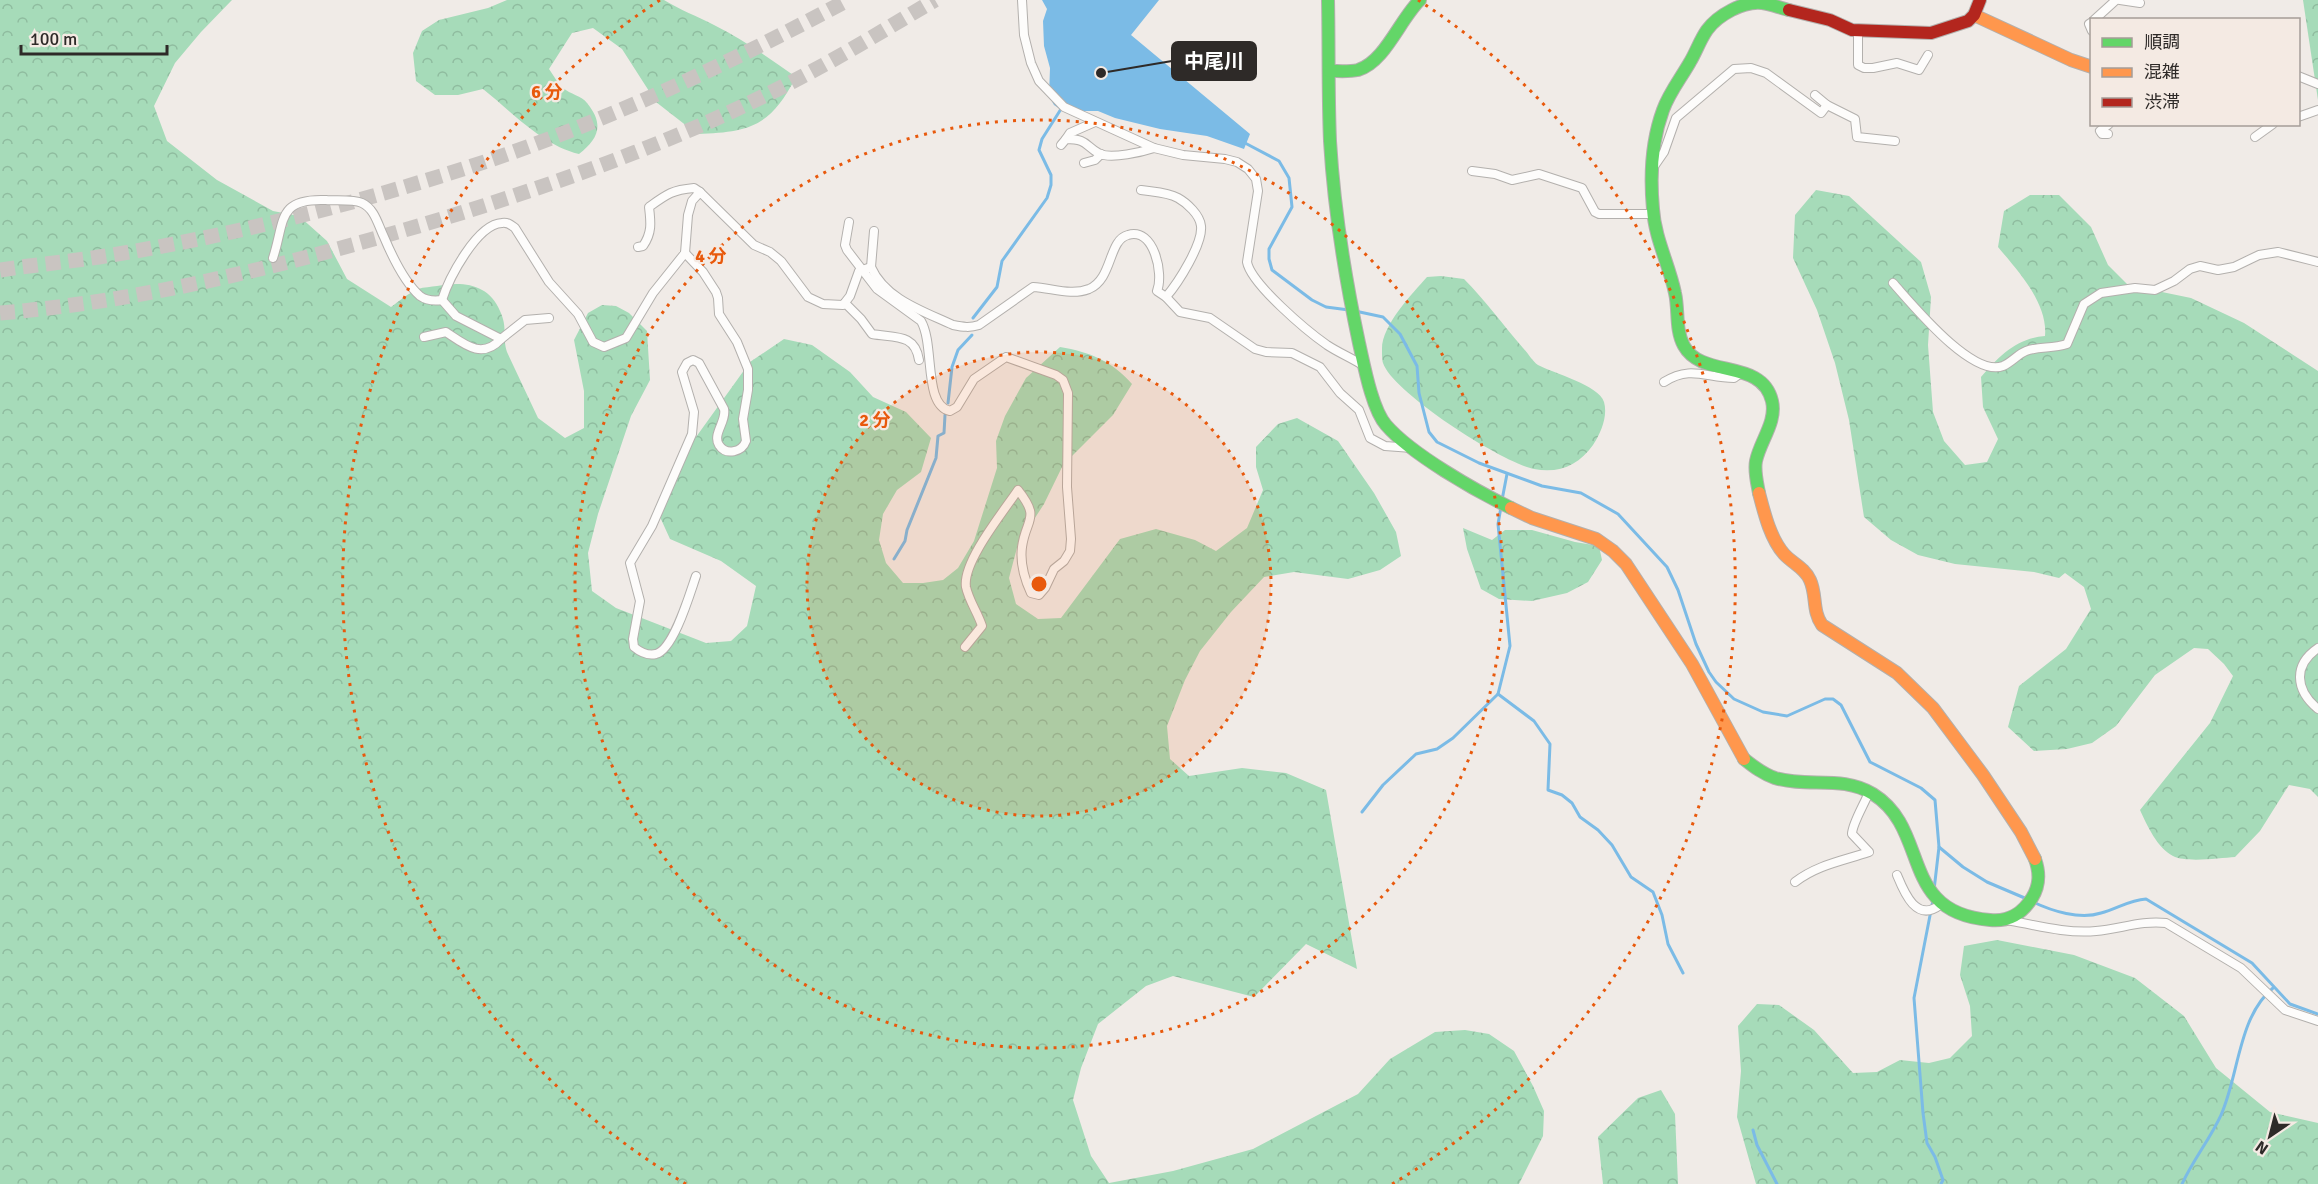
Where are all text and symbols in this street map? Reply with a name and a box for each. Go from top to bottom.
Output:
scale bar [21,18,166,56]
legend [2090,18,2300,126]
text: 100 m [30,28,77,50]
text: 順調 [2144,31,2180,53]
callout: 中尾川 [1172,42,1256,80]
text: 中尾川 [1184,49,1244,74]
text: 混雑 [2144,61,2180,83]
text: 6 分 [531,81,563,103]
text: 渋滞 [2144,91,2180,113]
text: 4 分 [695,245,727,267]
text: 2 分 [859,409,891,431]
centre of rings [1029,574,1049,594]
north arrow [2240,1106,2300,1166]
text: N [2252,1136,2272,1159]

